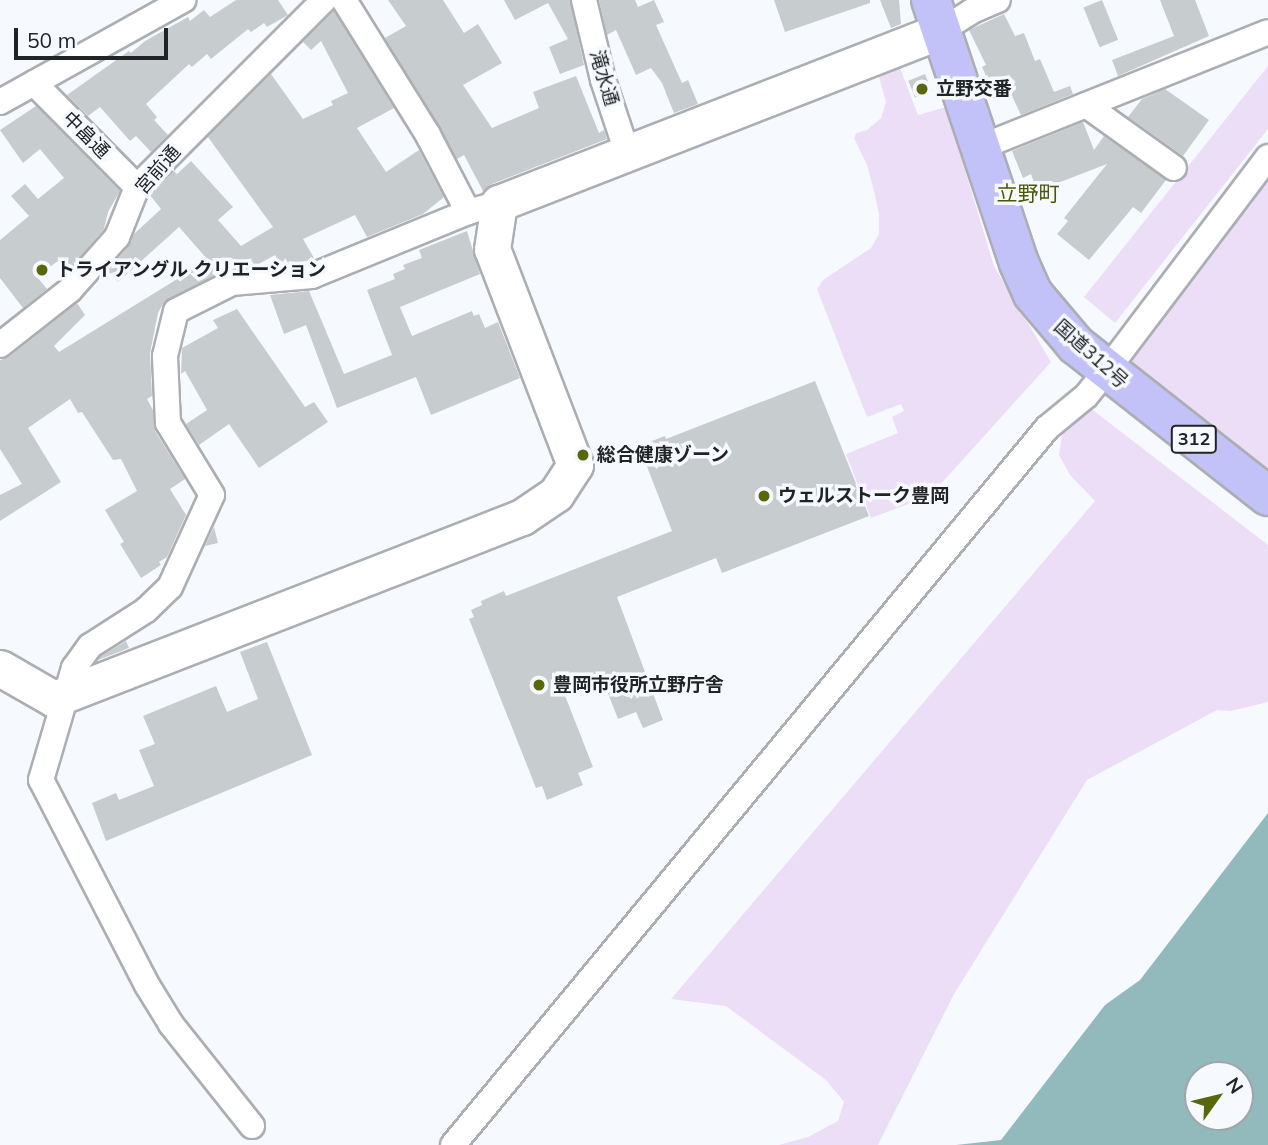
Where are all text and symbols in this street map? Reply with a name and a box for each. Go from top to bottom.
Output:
scale bar [18,14,172,58]
text: 50 m [27,27,76,53]
street label: 滝水通 [585,47,623,109]
place label: 立野交番 [936,78,1012,100]
marker: 立野交番 [914,81,930,97]
street label: 中畠通 [58,107,114,163]
street label: 宮前通 [131,141,185,199]
district label: 立野町 [997,180,1059,206]
place label: トライアングル クリエーション [56,259,327,281]
marker: トライアングル クリエーション [34,262,50,278]
street label: 国道312号 [1049,315,1133,393]
road number: 312 [1170,424,1218,454]
place label: 総合健康ゾーン [597,444,730,466]
marker: 総合健康ゾーン [575,447,591,463]
place label: ウェルストーク豊岡 [778,485,949,507]
marker: ウェルストーク豊岡 [756,488,772,504]
place label: 豊岡市役所立野庁舎 [553,674,724,696]
marker: 豊岡市役所立野庁舎 [531,677,547,693]
north arrow [1184,1061,1254,1131]
text: N [1221,1073,1249,1098]

